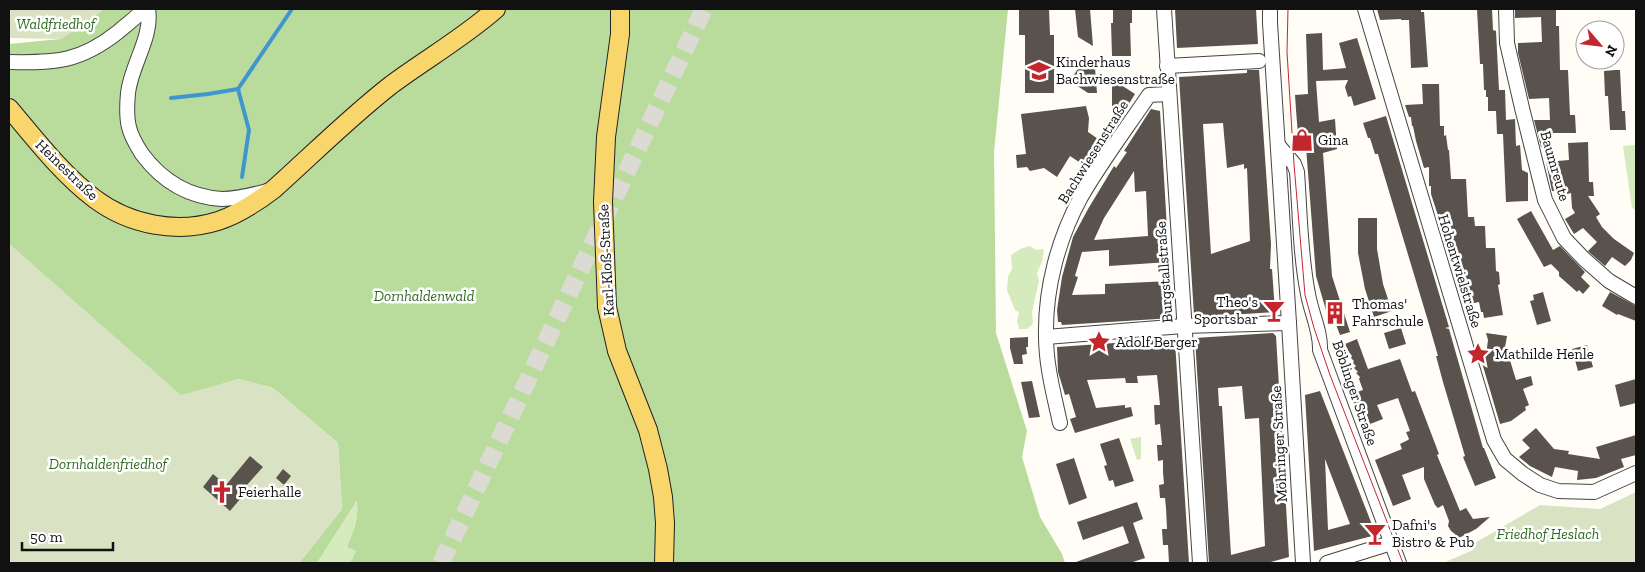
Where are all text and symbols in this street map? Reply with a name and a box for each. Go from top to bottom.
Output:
park label: Waldfriedhof [17,15,98,33]
north arrow [1575,20,1625,70]
text: N [1601,42,1621,60]
place label: Kinderhaus Bachwiesenstraße [1056,53,1175,88]
school or university icon: Kinderhaus Bachwiesenstraße [1026,58,1052,84]
street label: Bachwiesenstraße [1054,97,1132,207]
shop icon: Gina [1289,127,1315,153]
street label: Baumreute [1536,129,1574,203]
place label: Gina [1318,131,1348,149]
street label: Heinestraße [32,136,102,204]
street label: Karl-Kloß-Straße [594,204,618,316]
street label: Hohentwielstraße [1434,212,1486,330]
street label: Burgstallstraße [1151,221,1177,323]
park label: Dornhaldenwald [374,287,475,305]
place label: Theo's Sportsbar [1194,293,1258,328]
place label: Thomas' Fahrschule [1352,295,1423,330]
bar icon: Theo's Sportsbar [1261,298,1287,324]
building icon: Thomas' Fahrschule [1322,300,1348,326]
place icon: Adolf Berger [1086,329,1112,355]
place label: Adolf Berger [1116,333,1198,351]
street label: Böblinger Straße [1329,338,1381,448]
place icon: Mathilde Henle [1465,341,1491,367]
place label: Mathilde Henle [1495,345,1594,363]
street label: Möhringer Straße [1267,385,1291,503]
park label: Dornhaldenfriedhof [49,455,170,473]
church icon: Feierhalle [209,479,235,505]
place label: Feierhalle [238,483,301,501]
place label: Dafni's Bistro & Pub [1392,516,1474,551]
scale bar [22,520,114,552]
bar icon: Dafni's Bistro & Pub [1362,521,1388,547]
park label: Friedhof Heslach [1497,525,1600,543]
text: 50 m [30,528,63,546]

